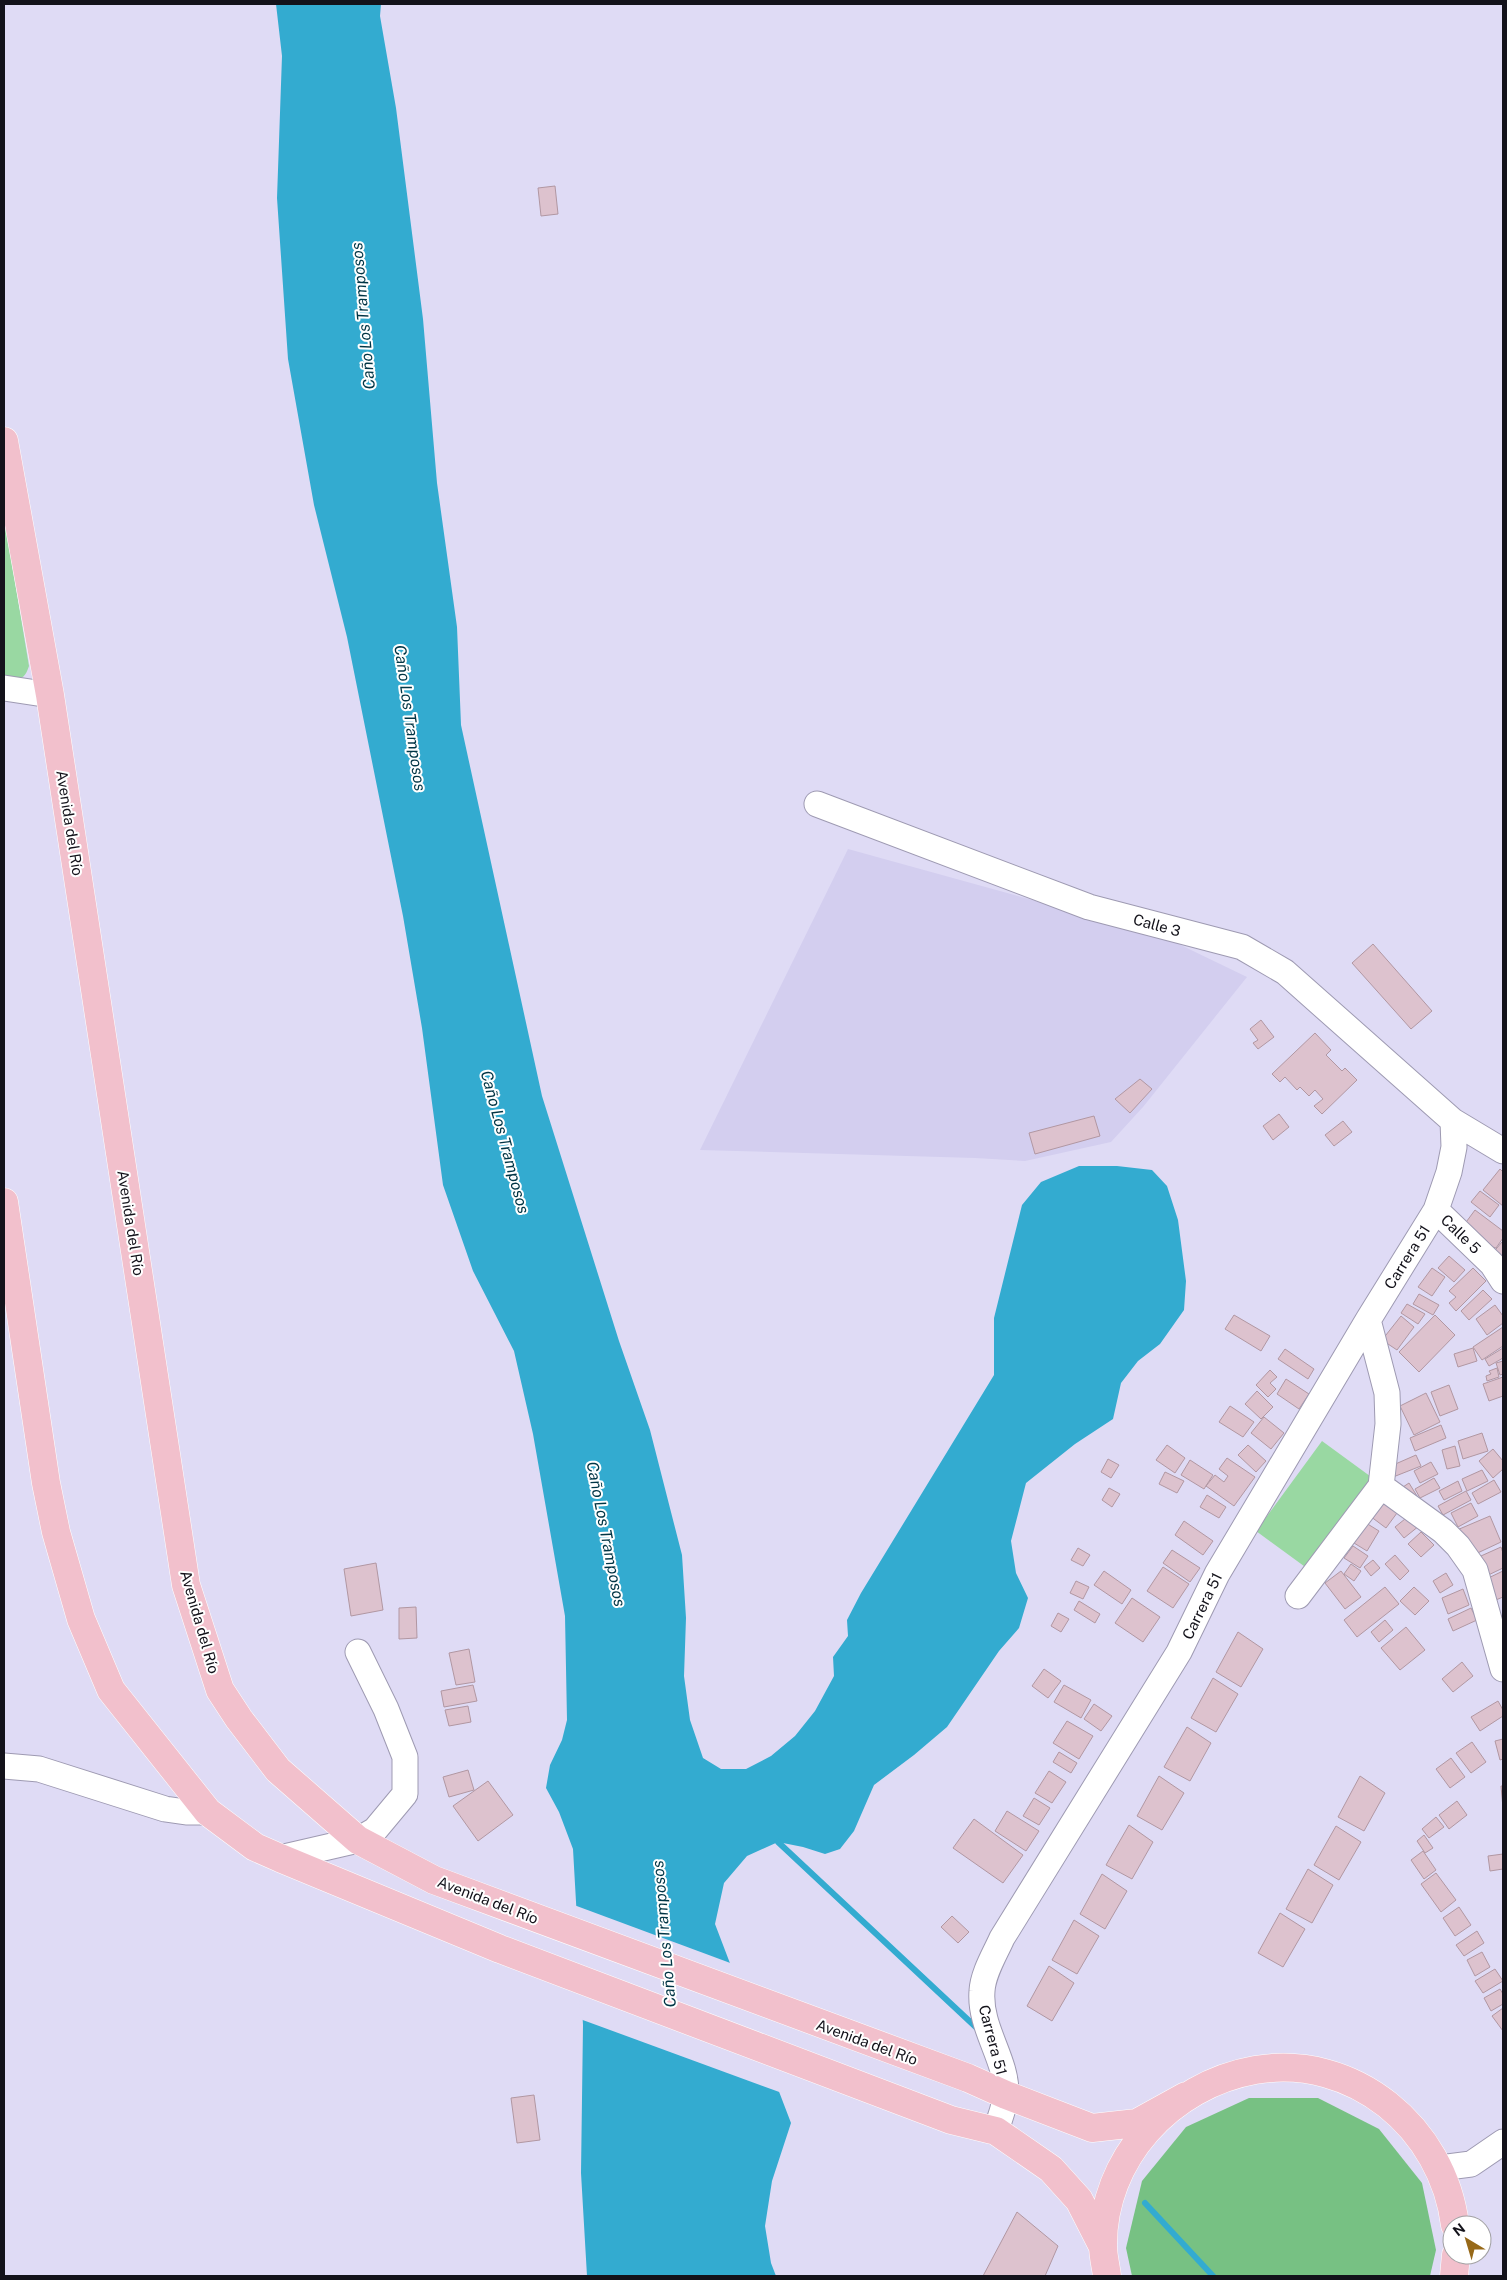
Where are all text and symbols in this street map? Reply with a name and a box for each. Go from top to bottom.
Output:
water label: Caño Los Tramposos [347,242,379,390]
water label: Caño Los Tramposos [390,644,430,793]
street label: Avenida del Río [53,769,87,877]
street label: Calle 3 [1131,911,1183,939]
water label: Caño Los Tramposos [477,1068,533,1216]
street label: Avenida del Río [114,1169,148,1277]
street label: Calle 5 [1438,1211,1484,1257]
street label: Carrera 51 [1381,1222,1433,1292]
water label: Caño Los Tramposos [583,1460,629,1608]
street label: Avenida del Río [177,1568,223,1676]
street label: Carrera 51 [1179,1570,1225,1642]
water label: Caño Los Tramposos [648,1860,680,2008]
street label: Avenida del Río [435,1873,541,1927]
street label: Carrera 51 [975,2003,1011,2077]
street label: Avenida del Río [814,2016,920,2068]
north arrow [1442,2215,1492,2265]
text: N [1450,2220,1468,2239]

